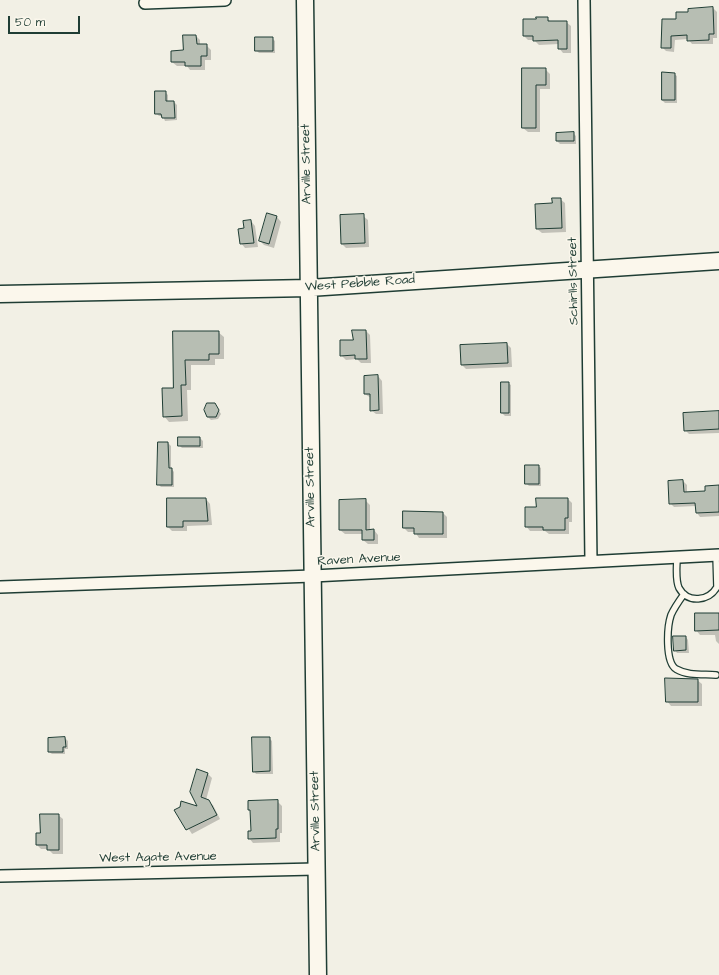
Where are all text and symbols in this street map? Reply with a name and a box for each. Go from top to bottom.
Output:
scale bar [10,8,82,34]
text: 50 m [15,14,45,31]
street label: Arville Street [298,124,316,204]
street label: Schirlls Street [565,237,583,325]
street label: West Pebble Road [304,272,416,296]
street label: Arville Street [302,447,320,527]
street label: Raven Avenue [317,550,401,570]
street label: Arville Street [307,771,325,851]
street label: West Agate Avenue [99,849,217,867]

